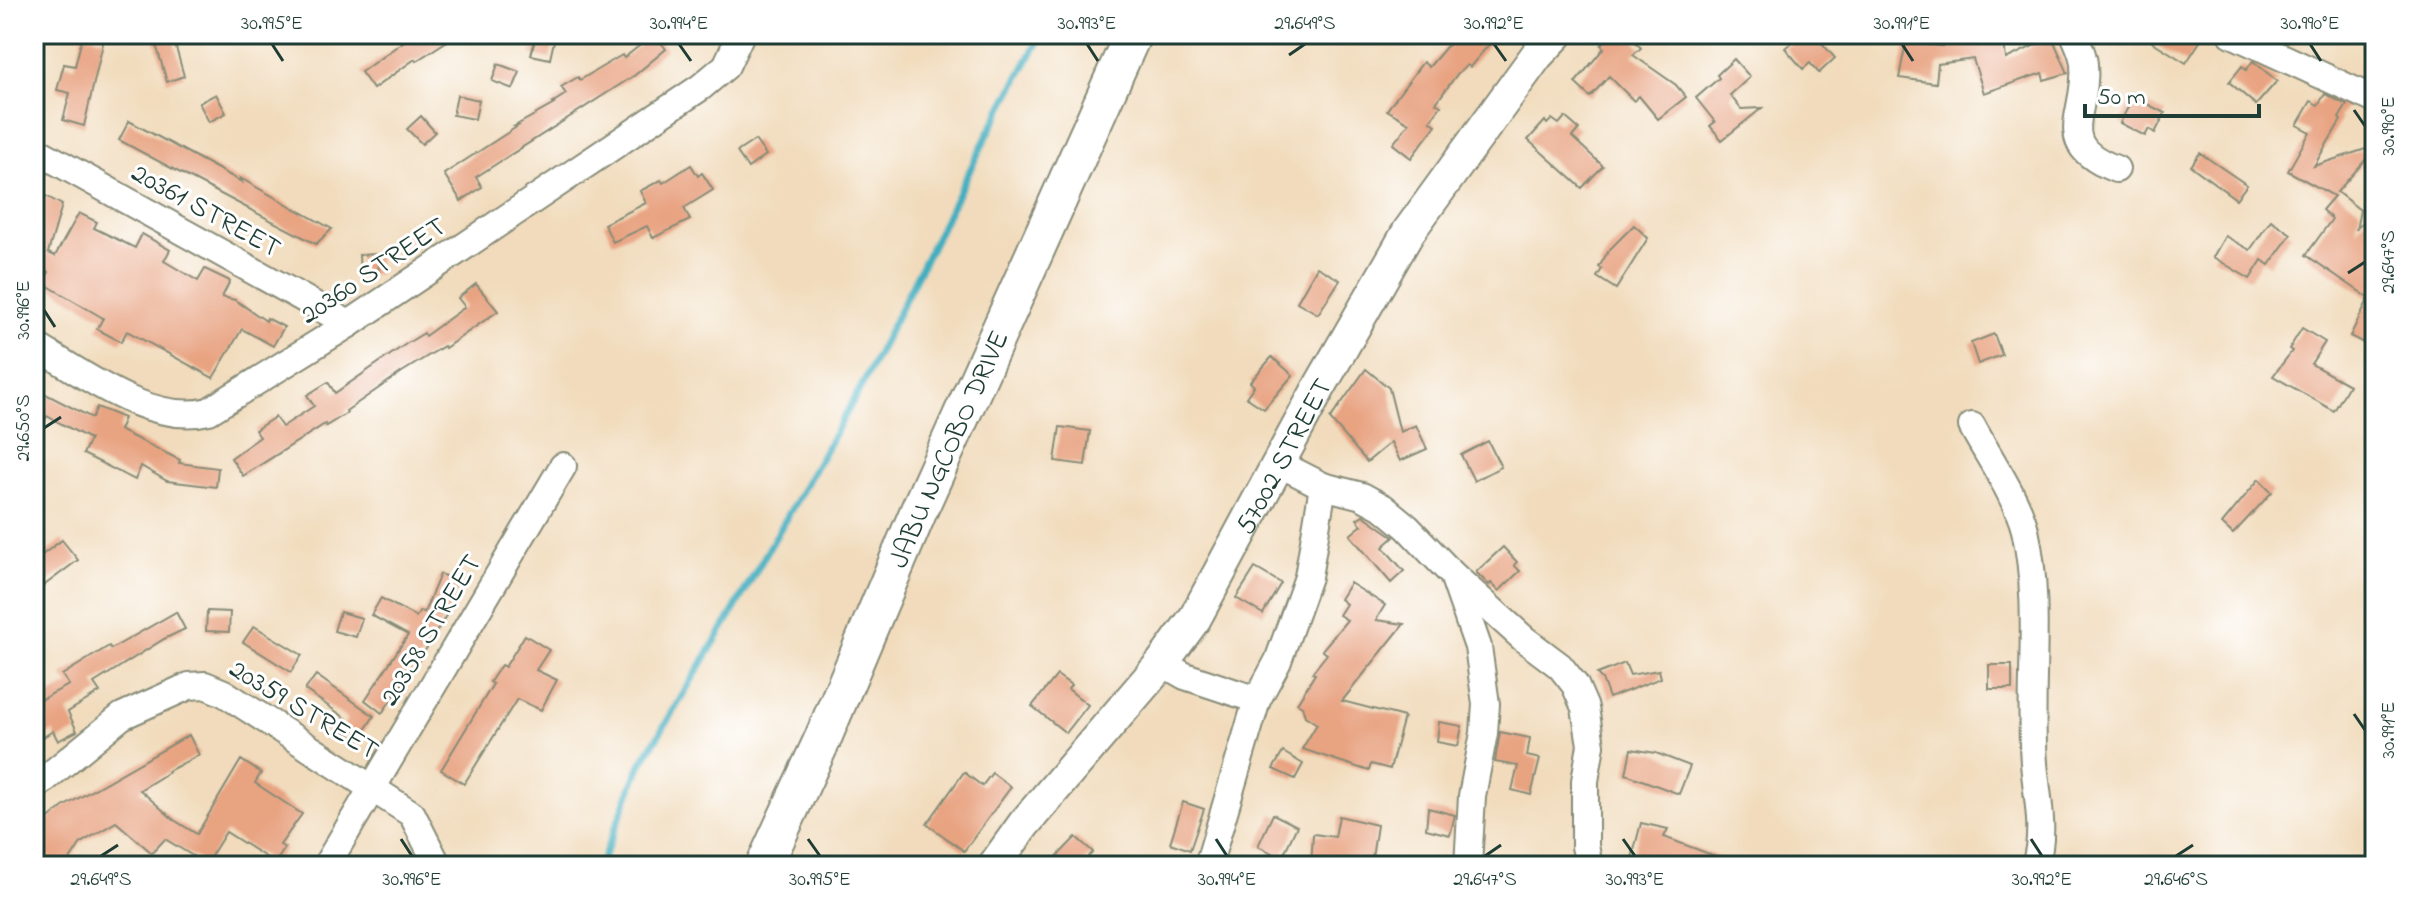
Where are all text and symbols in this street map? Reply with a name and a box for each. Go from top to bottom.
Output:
text: 30.995°E [241,10,303,39]
text: 30.994°E [650,10,708,39]
text: 30.993°E [1058,10,1116,39]
text: 29.649°S [1274,10,1336,39]
text: 30.992°E [1464,10,1524,39]
text: 30.991°E [1874,10,1930,39]
text: 30.990°E [2280,10,2340,39]
scale bar [2085,68,2259,118]
text: 50 m [2097,81,2146,116]
text: 30.990°E [2375,96,2404,156]
street label: 20361 STREET [123,154,288,270]
street label: 20360 STREET [293,208,455,336]
text: 29.647°S [2375,230,2404,294]
text: 30.996°E [10,280,39,340]
street label: JABU NGCOBO DRIVE [880,324,1021,575]
street label: 57002 STREET [1227,372,1345,543]
text: 29.650°S [10,394,39,462]
street label: 20358 STREET [371,547,493,714]
street label: 20359 STREET [220,650,386,772]
text: 30.991°E [2375,702,2404,758]
text: 29.649°S [70,866,132,895]
text: 30.996°E [382,866,442,895]
text: 30.995°E [789,866,851,895]
text: 30.994°E [1198,866,1256,895]
text: 29.647°S [1453,866,1517,895]
text: 30.993°E [1606,866,1664,895]
text: 30.992°E [2012,866,2072,895]
text: 29.646°S [2144,866,2208,895]

